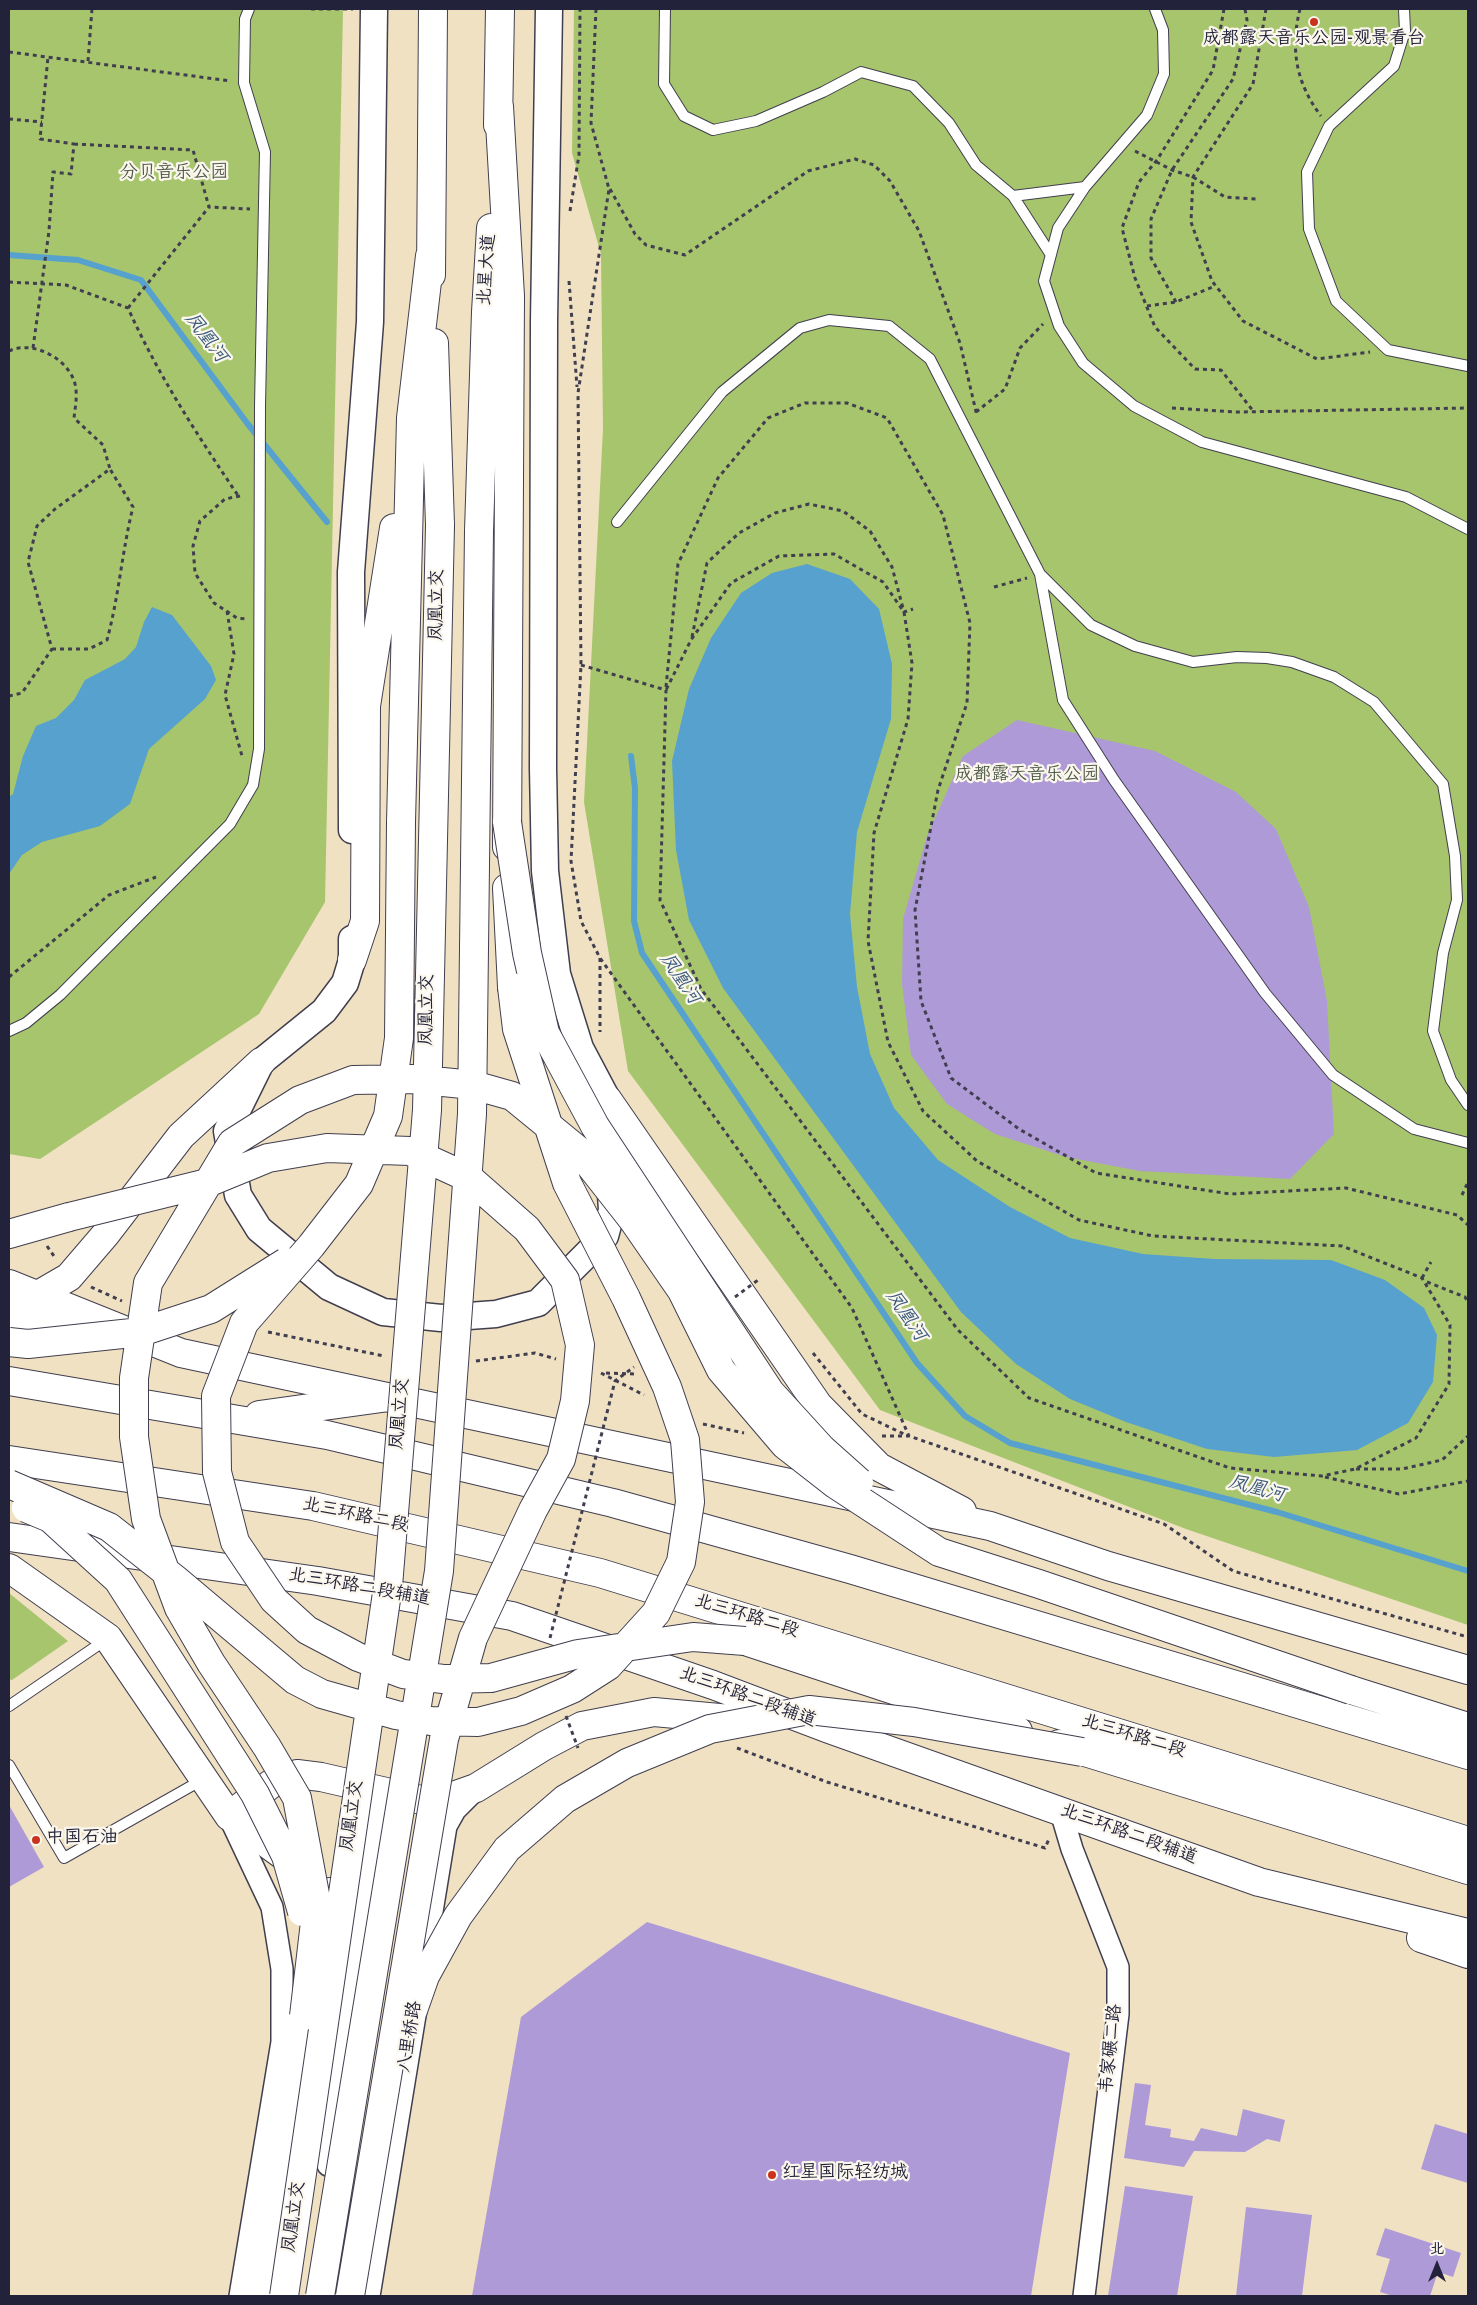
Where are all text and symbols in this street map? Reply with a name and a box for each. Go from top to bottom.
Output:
marker: 成都露天音乐公园-观景看台 [1308,16,1320,28]
place label: 成都露天音乐公园-观景看台 [1203,30,1425,52]
park label: 分贝音乐公园 [120,164,228,186]
street label: 北星大道 [476,233,502,307]
water label: 凤凰河 [178,309,230,369]
street label: 凤凰立交 [428,569,450,641]
park label: 成都露天音乐公园 [955,766,1099,788]
water label: 凤凰河 [653,950,703,1010]
street label: 凤凰立交 [418,974,440,1046]
water label: 凤凰河 [879,1287,929,1347]
street label: 凤凰立交 [388,1377,416,1451]
water label: 凤凰河 [1226,1473,1286,1509]
street label: 北三环路二段 [300,1495,410,1539]
street label: 北三环路二段辅道 [286,1566,432,1612]
street label: 北三环路二段 [691,1592,801,1644]
street label: 北三环路二段辅道 [676,1664,818,1734]
street label: 北三环路二段 [1078,1712,1188,1764]
street label: 凤凰立交 [338,1779,370,1853]
street label: 北三环路二段辅道 [1057,1801,1199,1871]
place label: 中国石油 [46,1829,118,1851]
marker: 中国石油 [30,1834,42,1846]
street label: 八里桥路 [396,2000,428,2074]
street label: 韦家碾二路 [1098,2003,1128,2095]
place label: 红星国际轻纺城 [782,2164,908,2186]
marker: 红星国际轻纺城 [766,2169,778,2181]
street label: 凤凰立交 [280,2180,312,2254]
north arrow [1412,2240,1462,2290]
text: 北 [1430,2240,1444,2260]

